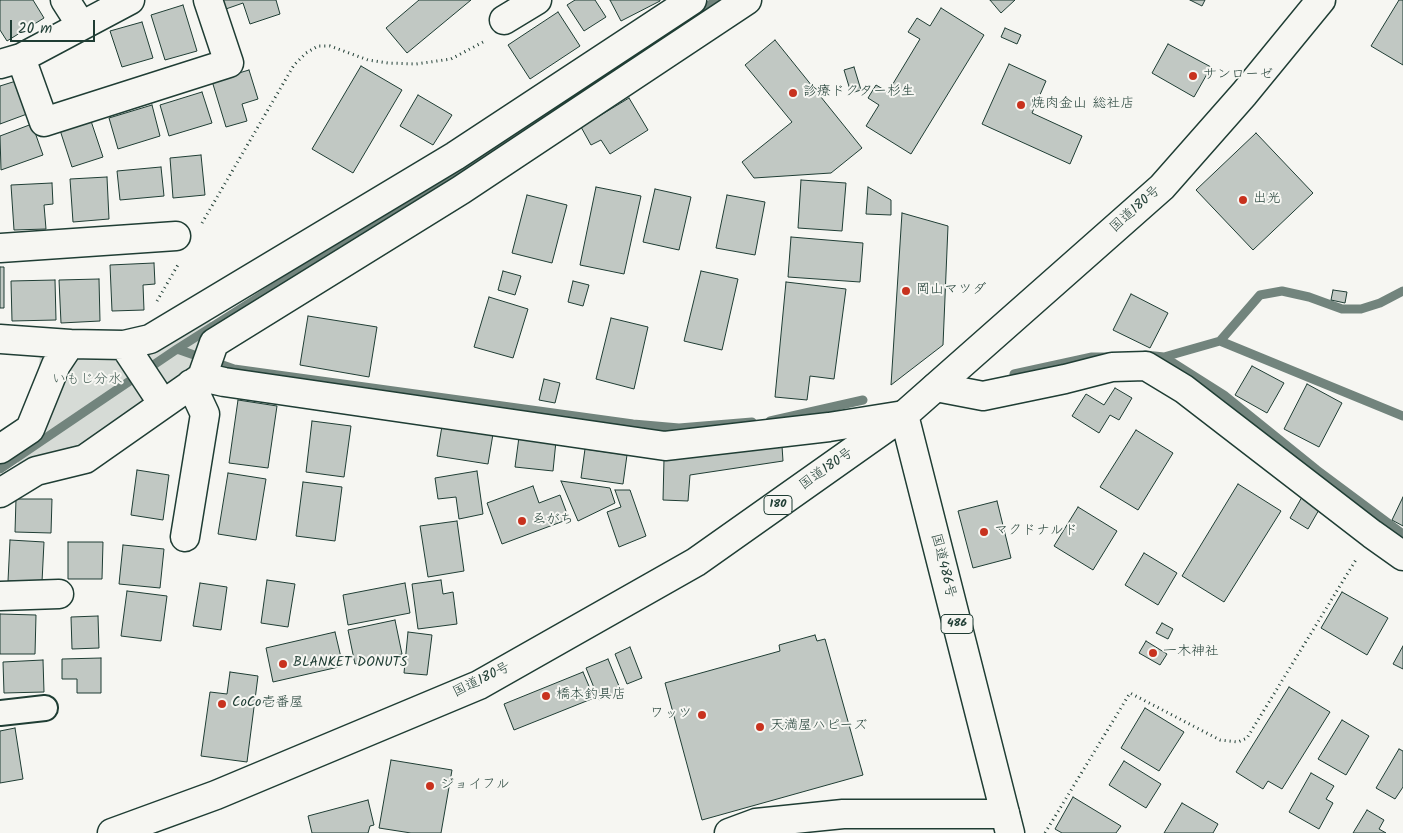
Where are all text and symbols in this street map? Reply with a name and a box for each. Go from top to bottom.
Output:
scale bar [12,10,98,42]
text: 20 m [18,17,52,41]
place label: サンローゼ [1203,68,1273,84]
marker: サンローゼ [1187,70,1199,82]
place label: 診療ドクター杉生 [803,85,915,101]
marker: 診療ドクター杉生 [787,87,799,99]
place label: 焼肉金山 総社店 [1031,97,1135,113]
marker: 焼肉金山 総社店 [1015,99,1027,111]
street label: 国道180号 [1107,183,1165,237]
place label: 出光 [1253,192,1281,208]
marker: 出光 [1237,194,1249,206]
place label: 岡山マツダ [916,283,986,299]
marker: 岡山マツダ [900,285,912,297]
park label: いもじ分水 [52,373,122,389]
street label: 国道180号 [797,445,857,495]
road number: 180 [764,496,792,514]
place label: ゑがち [532,513,574,529]
marker: ゑがち [516,515,528,527]
place label: マクドナルド [994,524,1078,540]
marker: マクドナルド [978,526,990,538]
street label: 国道486号 [926,532,958,600]
road number: 486 [941,614,973,634]
place label: 一木神社 [1163,645,1219,661]
marker: 一木神社 [1147,647,1159,659]
place label: BLANKET DONUTS [293,656,408,672]
marker: BLANKET DONUTS [277,658,289,670]
street label: 国道180号 [451,660,513,702]
place label: 橋本釣具店 [556,688,626,704]
marker: 橋本釣具店 [540,690,552,702]
place label: CoCo壱番屋 [232,696,303,712]
marker: CoCo壱番屋 [216,698,228,710]
place label: ワッツ [650,707,692,723]
marker: ワッツ [696,709,708,721]
place label: 天満屋ハピーズ [770,719,867,735]
marker: 天満屋ハピーズ [754,721,766,733]
place label: ジョイフル [440,778,510,794]
marker: ジョイフル [424,780,436,792]

